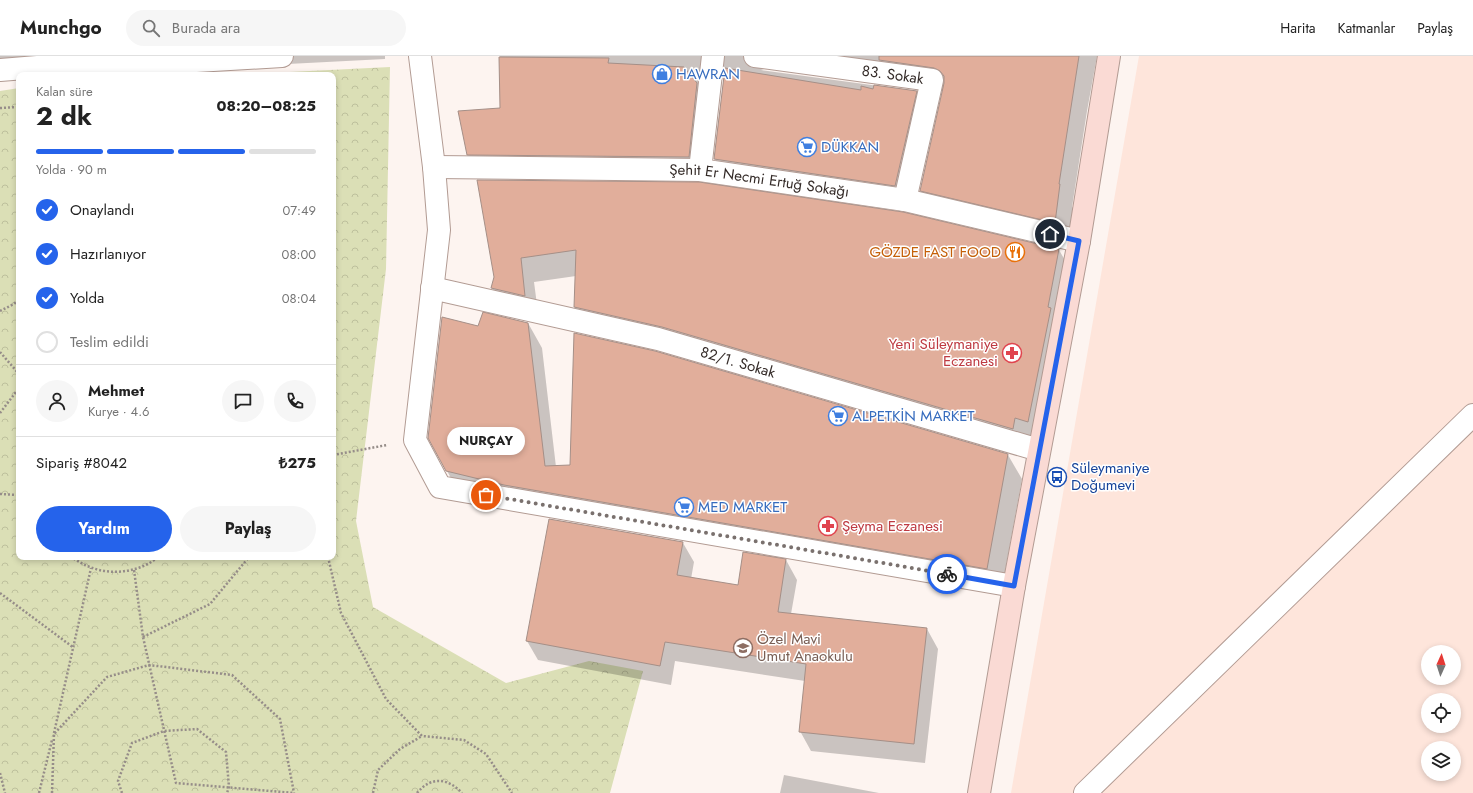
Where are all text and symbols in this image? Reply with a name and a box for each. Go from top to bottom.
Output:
search box [126,10,406,46]
text: Munchgo [20,14,102,41]
icon: search [140,17,162,39]
text: Burada ara [172,17,240,39]
text: Harita [1280,18,1316,38]
text: Katmanlar [1338,18,1395,38]
text: Paylaş [1417,18,1453,38]
street label: 83. Sokak [861,60,925,90]
shop icon: HAWRAN [651,63,673,85]
place label: HAWRAN [676,63,740,85]
text: Kalan süre [36,82,93,101]
text: 08:20–08:25 [217,95,316,117]
text: 2 dk [36,97,92,135]
supermarket icon: DÜKKAN [796,136,818,158]
place label: DÜKKAN [821,136,879,158]
street label: Şehit Er Necmi Ertuğ Sokağı [669,159,851,203]
text: Yolda · 90 m [36,160,107,179]
icon: check [36,199,58,221]
text: Onaylandı [70,199,134,221]
text: 07:49 [282,201,316,220]
pin [1033,217,1067,251]
icon: home [1039,223,1061,245]
place label: GÖZDE FAST FOOD [869,241,1001,263]
restaurant icon: GÖZDE FAST FOOD [1004,241,1026,263]
icon: check [36,243,58,265]
text: Hazırlanıyor [70,243,146,265]
text: 08:00 [282,245,316,264]
icon: check [36,287,58,309]
text: Yolda [70,287,104,309]
text: 08:04 [282,289,316,308]
text: Teslim edildi [70,331,149,353]
place label: Yeni Süleymaniye Eczanesi [889,333,998,372]
street label: 82/1. Sokak [698,341,778,384]
pharmacy icon: Yeni Süleymaniye Eczanesi [1001,342,1023,364]
button: person [36,380,78,422]
text: Mehmet [88,380,144,402]
button: chat [222,380,264,422]
button: phone [274,380,316,422]
text: Kurye · 4.6 [88,402,150,421]
supermarket icon: ALPETKİN MARKET [827,405,849,427]
place label: ALPETKİN MARKET [852,405,975,427]
callout: NURÇAY [447,427,525,455]
text: NURÇAY [459,431,513,450]
text: Sipariş #8042 [36,452,127,474]
text: ₺275 [279,452,316,474]
place label: Süleymaniye Doğumevi [1071,457,1150,496]
bus stop icon: Süleymaniye Doğumevi [1046,466,1068,488]
pin [469,478,503,512]
icon: bag [475,484,497,506]
supermarket icon: MED MARKET [673,496,695,518]
place label: MED MARKET [698,496,787,518]
button: Yardım [36,506,172,552]
button: Paylaş [180,506,316,552]
pharmacy icon: Şeyma Eczanesi [817,515,839,537]
place label: Şeyma Eczanesi [842,515,943,537]
courier [927,554,967,594]
icon: bike [936,563,958,585]
place label: Özel Mavi Umut Anaokulu [757,628,853,667]
school or university icon: Özel Mavi Umut Anaokulu [732,637,754,659]
north arrow [1421,645,1461,685]
map controls [1421,645,1461,781]
button: locate [1421,693,1461,733]
button: layers [1421,741,1461,781]

